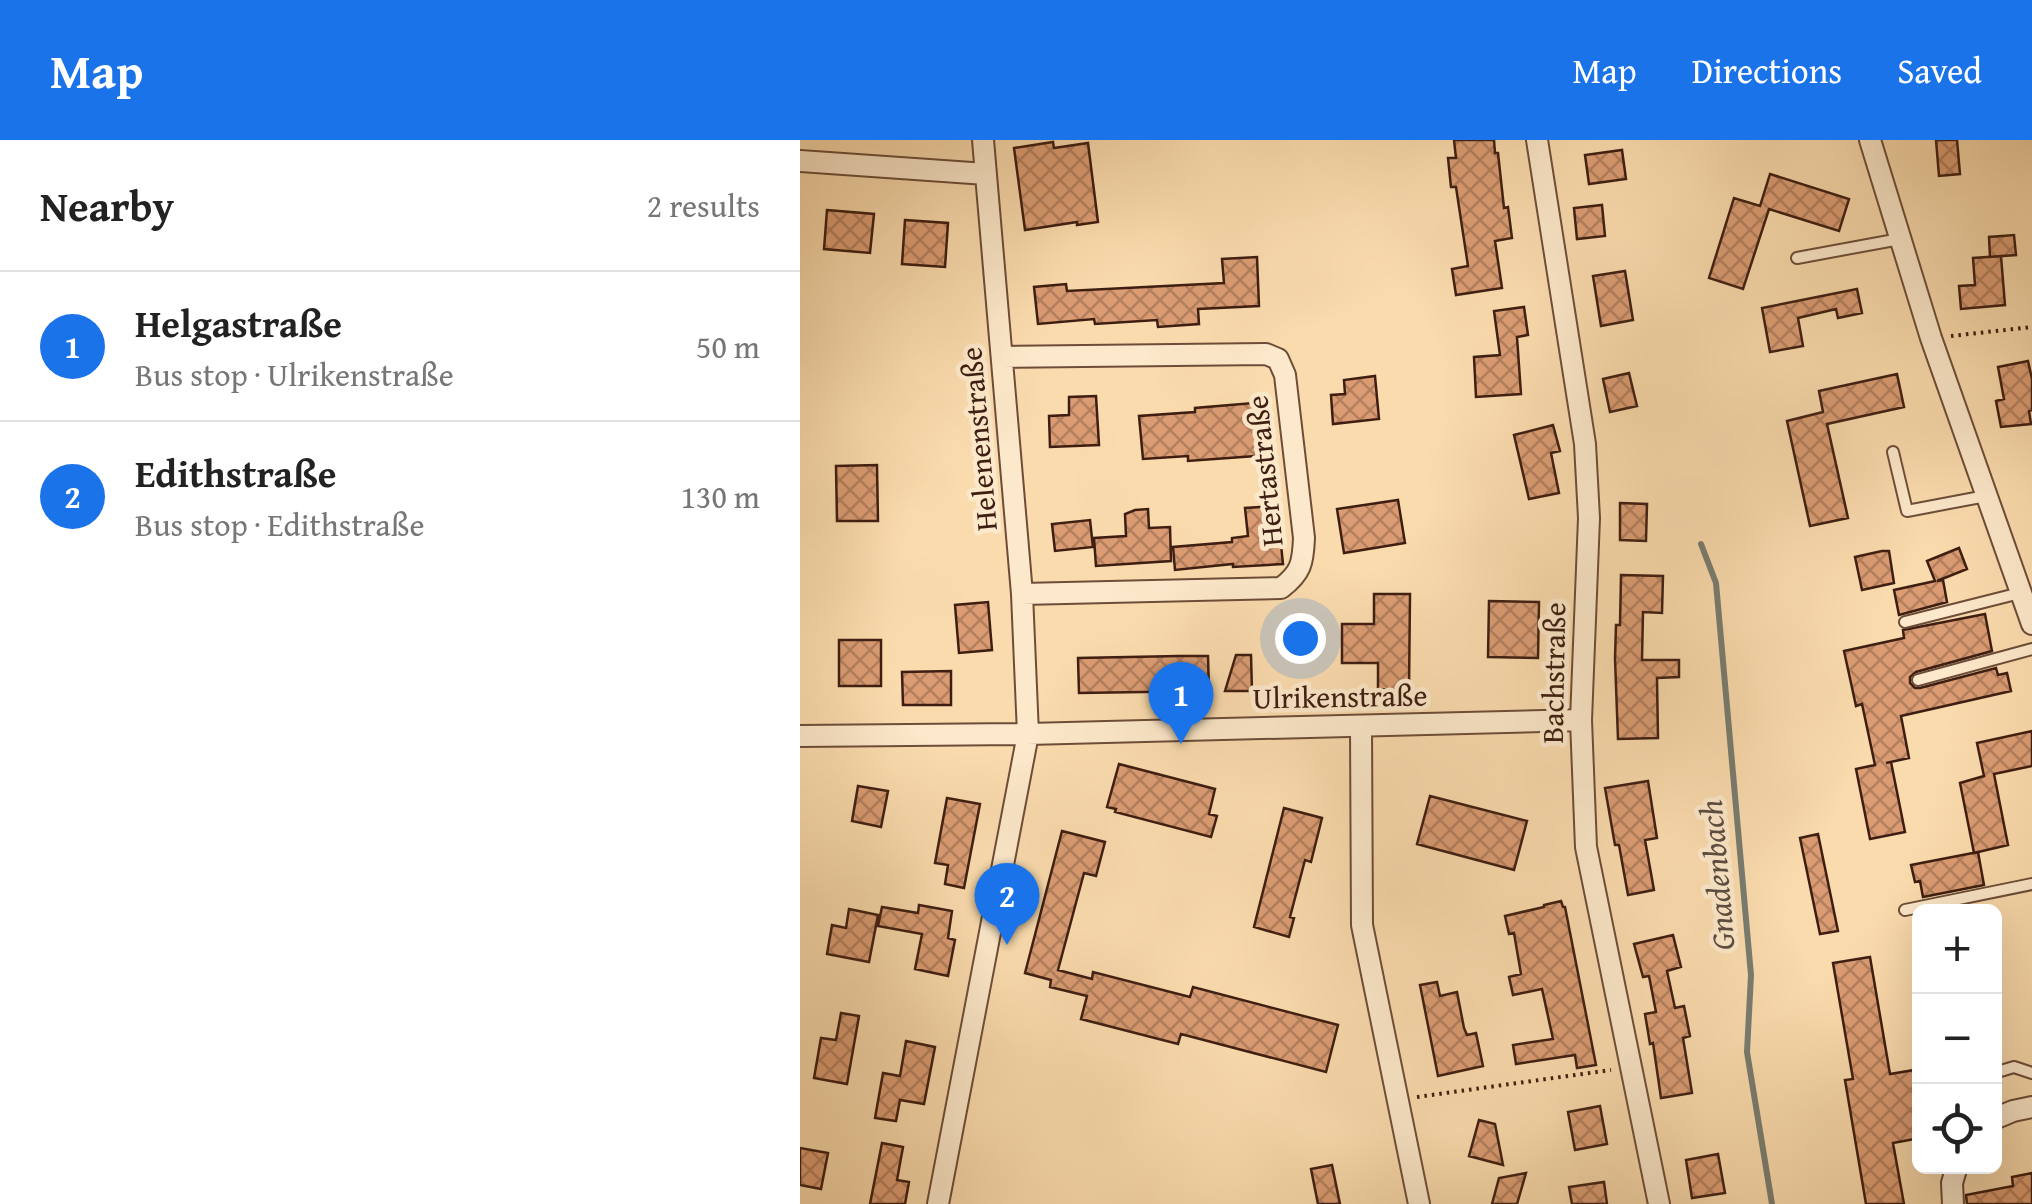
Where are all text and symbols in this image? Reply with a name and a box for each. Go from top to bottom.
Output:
text: Map [50,35,143,106]
text: Map [1573,45,1637,96]
text: Directions [1692,45,1842,96]
text: Saved [1897,45,1982,96]
text: Nearby [40,175,174,236]
text: 2 results [647,182,760,229]
text: Helgastraße [135,295,342,351]
text: 1 [64,323,81,370]
text: 50 m [696,323,760,370]
street label: Helenenstraße [948,345,1008,533]
text: Bus stop · Ulrikenstraße [135,351,454,398]
street label: Hertastraße [1234,393,1294,549]
text: Edithstraße [135,445,336,501]
text: 2 [64,473,81,520]
text: 130 m [681,473,760,520]
text: Bus stop · Edithstraße [135,501,425,548]
street label: Bachstraße [1530,602,1576,744]
your location [1275,613,1326,664]
pin: 1 [1148,662,1214,744]
street label: Ulrikenstraße [1252,672,1428,720]
water label: Gnadenbach [1687,798,1746,952]
pin: 2 [974,862,1040,945]
map controls [1912,904,2002,1174]
button: + [1912,904,2002,994]
button: − [1912,994,2002,1084]
button: locate [1912,1084,2002,1174]

